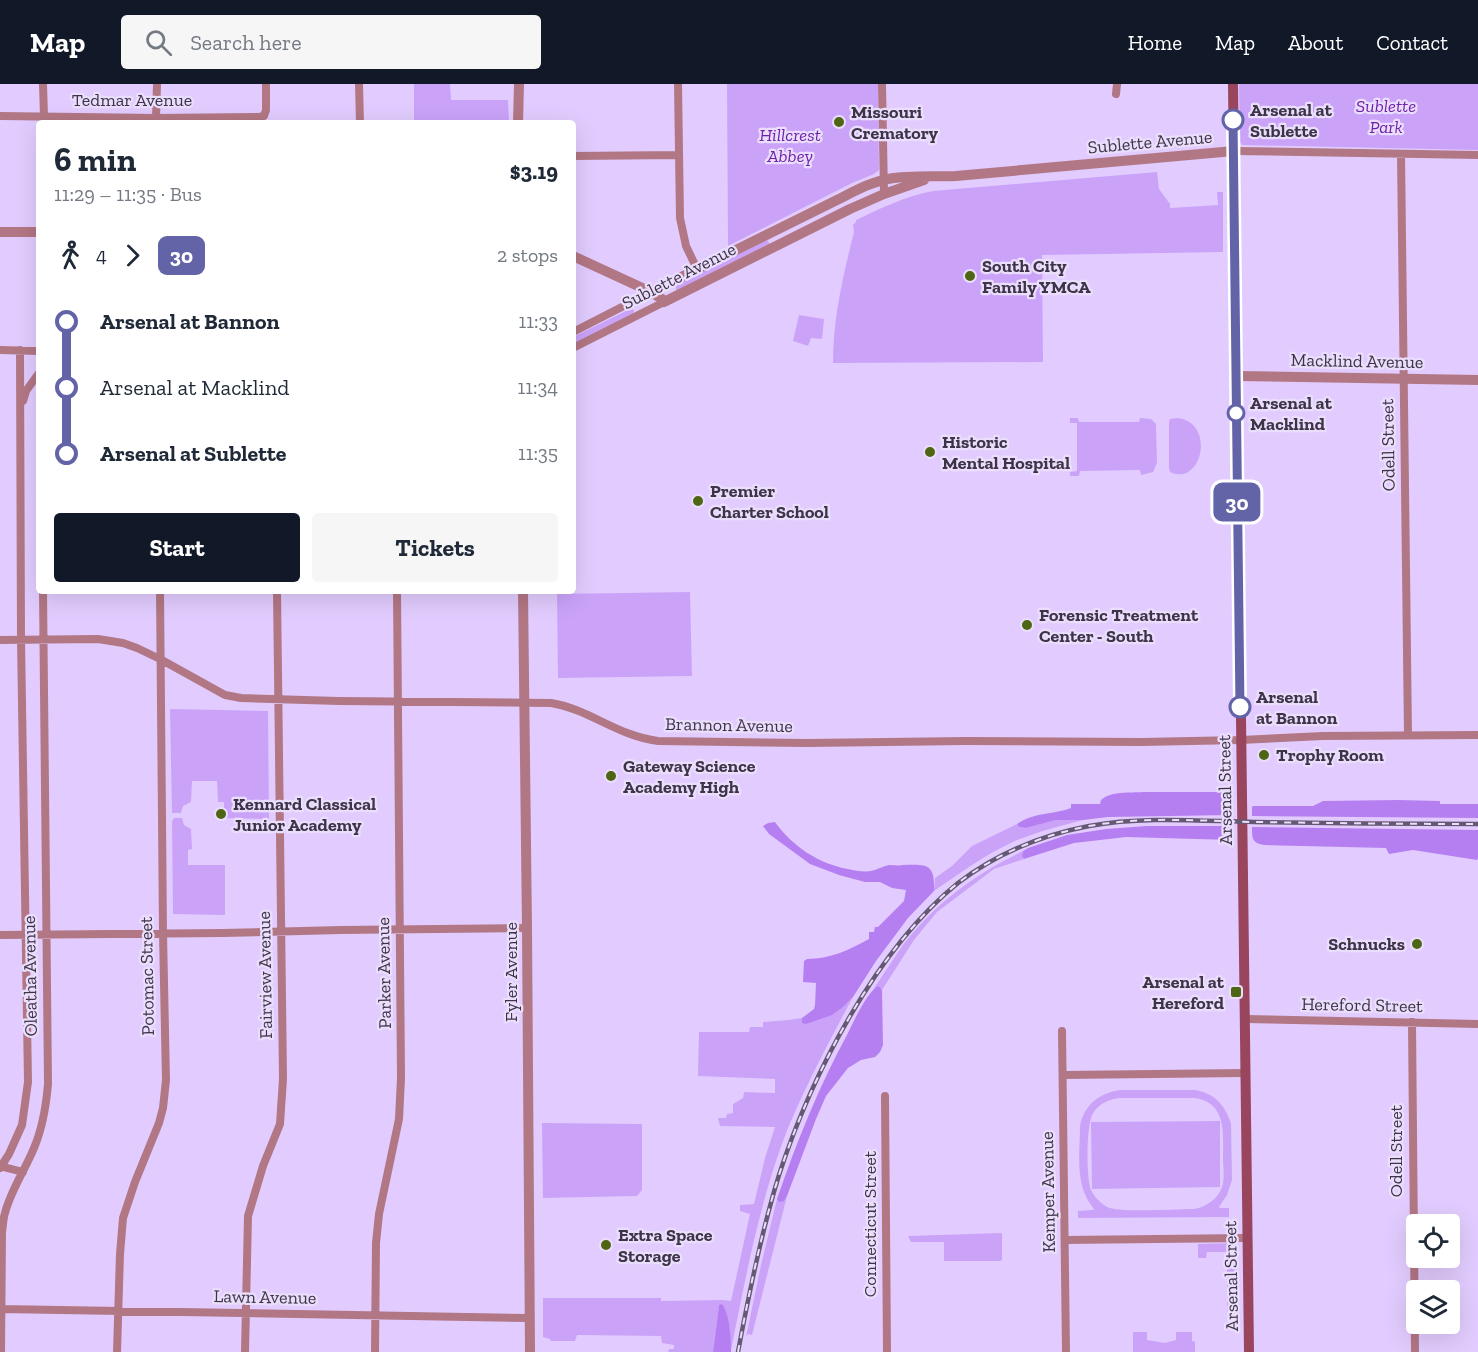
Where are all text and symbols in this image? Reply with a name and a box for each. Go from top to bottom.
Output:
search box [121,15,541,69]
text: Map [30,26,85,59]
icon: search [142,26,175,59]
text: Search here [190,29,302,56]
text: Home [1128,30,1182,55]
text: Map [1215,30,1255,55]
text: About [1288,30,1343,55]
text: Contact [1376,30,1448,55]
street label: Tedmar Avenue [72,89,192,111]
park label: Sublette Park [1356,95,1416,138]
place label: Arsenal at Sublette [1250,99,1333,142]
place label: Missouri Crematory [851,101,939,144]
marker: Arsenal at Sublette [1222,109,1244,131]
marker: Missouri Crematory [832,115,846,129]
park label: Hillcrest Abbey [759,124,821,167]
street label: Sublette Avenue [1087,126,1213,158]
text: 6 min [54,140,136,179]
text: $3.19 [510,158,558,185]
text: 11:29 – 11:35 · Bus [54,182,202,206]
street label: Sublette Avenue [618,238,740,314]
icon: walk [54,239,87,272]
icon: forward [116,239,149,272]
text: 4 [96,243,107,267]
text: 30 [170,243,193,268]
text: 2 stops [497,243,558,267]
place label: South City Family YMCA [982,255,1091,298]
marker: South City Family YMCA [963,269,977,283]
text: Arsenal at Bannon [100,308,280,335]
text: 11:33 [519,309,558,333]
street label: Macklind Avenue [1290,349,1424,373]
text: Arsenal at Macklind [100,374,289,401]
text: 11:34 [518,375,558,399]
place label: Arsenal at Macklind [1250,392,1333,435]
street label: Odell Street [1376,398,1400,491]
marker: Arsenal at Macklind [1227,404,1245,422]
place label: Historic Mental Hospital [942,431,1070,474]
text: Arsenal at Sublette [100,440,286,467]
text: 11:35 [518,441,558,465]
marker: Historic Mental Hospital [923,445,937,459]
place label: Premier Charter School [710,480,829,523]
line badge: 30 [1210,482,1264,522]
text: 30 [1225,490,1249,515]
marker: Premier Charter School [691,494,705,508]
button: Start [54,513,300,582]
button: Tickets [312,513,558,582]
place label: Forensic Treatment Center - South [1039,604,1199,647]
marker: Forensic Treatment Center - South [1020,618,1034,632]
place label: Arsenal at Bannon [1256,686,1338,729]
marker: Arsenal at Bannon [1229,696,1251,718]
street label: Brannon Avenue [665,713,793,737]
street label: Arsenal Street [1213,734,1237,846]
place label: Trophy Room [1276,744,1384,766]
marker: Trophy Room [1257,748,1271,762]
place label: Gateway Science Academy High [623,755,756,798]
marker: Gateway Science Academy High [604,769,618,783]
place label: Kennard Classical Junior Academy [233,793,376,836]
marker: Kennard Classical Junior Academy [214,807,228,821]
street label: Fairview Avenue [253,911,277,1039]
street label: Oleatha Avenue [18,915,42,1037]
street label: Potomac Street [135,916,159,1036]
street label: Parker Avenue [372,917,396,1029]
street label: Fyler Avenue [500,922,522,1022]
place label: Schnucks [1328,933,1405,955]
marker: Schnucks [1410,937,1424,951]
place label: Arsenal at Hereford [1142,971,1225,1014]
marker: Arsenal at Hereford [1229,985,1243,999]
street label: Hereford Street [1301,993,1423,1017]
street label: Odell Street [1385,1104,1407,1197]
street label: Kemper Avenue [1036,1131,1060,1253]
street label: Connecticut Street [859,1150,881,1297]
map controls [1406,1214,1460,1334]
button: locate [1406,1214,1460,1268]
street label: Arsenal Street [1219,1220,1243,1332]
place label: Extra Space Storage [618,1224,713,1267]
marker: Extra Space Storage [599,1238,613,1252]
button: layers [1406,1280,1460,1334]
street label: Lawn Avenue [213,1285,317,1309]

